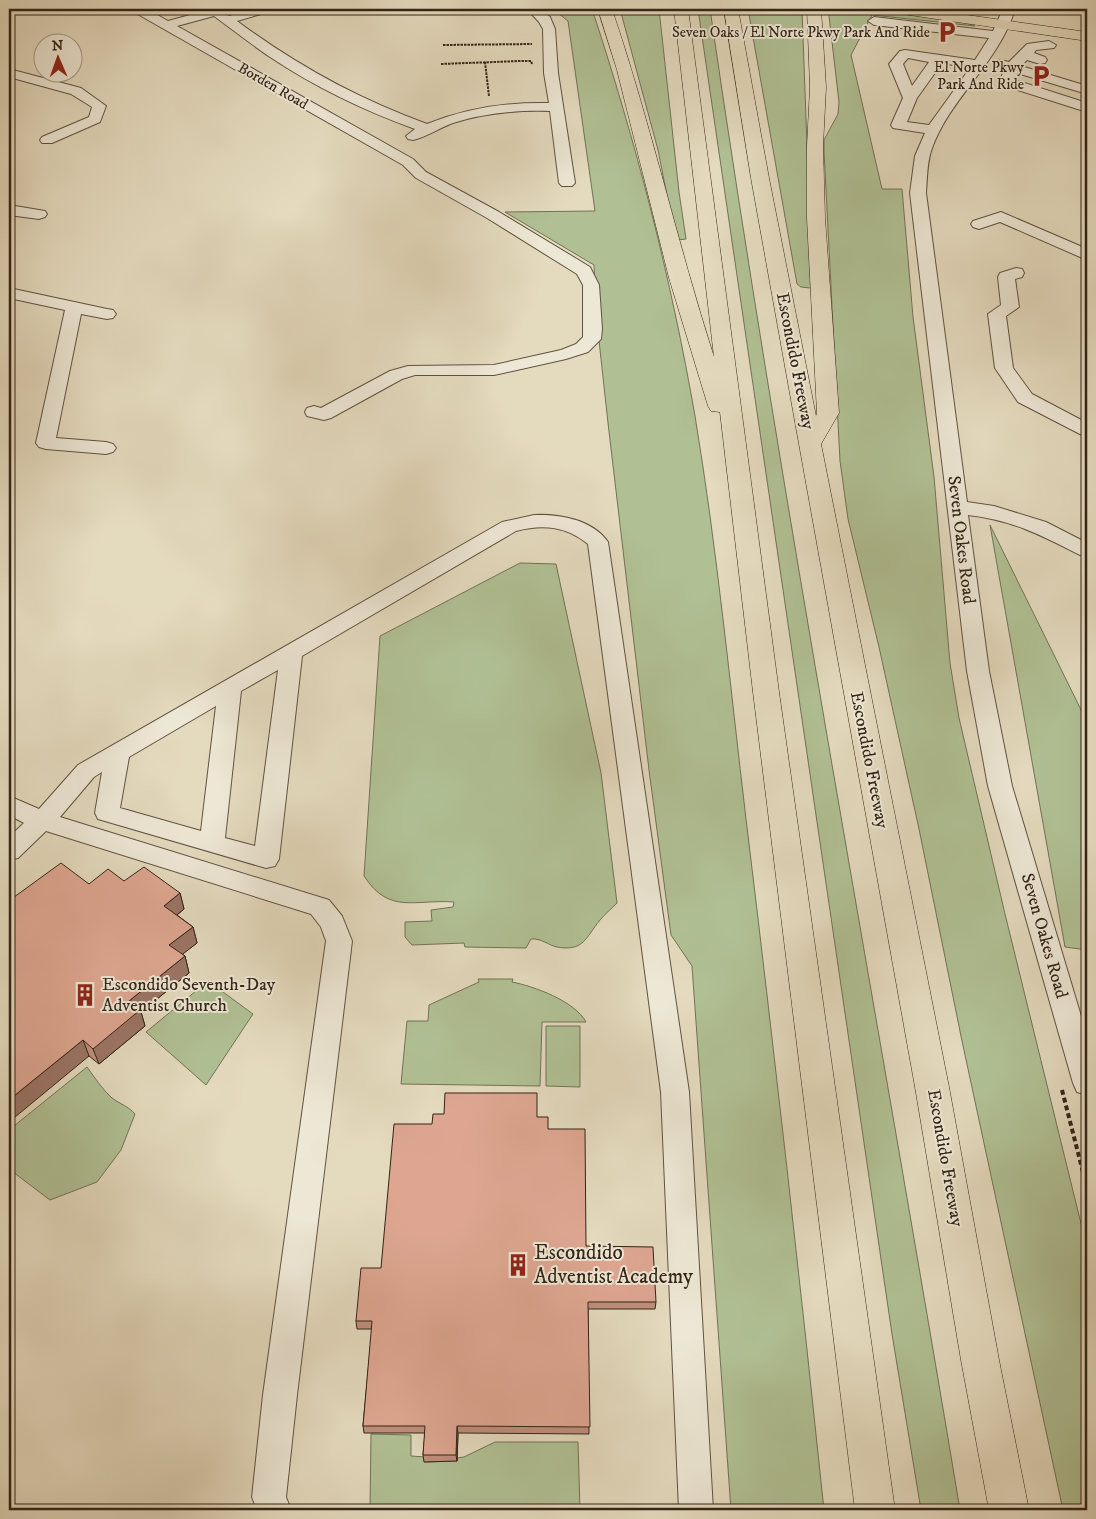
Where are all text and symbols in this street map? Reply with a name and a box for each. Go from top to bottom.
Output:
parking icon: Seven Oaks / El Norte Pkwy Park And Ride [934,19,960,45]
place label: Seven Oaks / El Norte Pkwy Park And Ride [672,23,930,42]
north arrow [32,32,82,82]
text: N [52,37,64,55]
street label: Borden Road [234,58,312,114]
place label: El Norte Pkwy Park And Ride [934,58,1025,94]
parking icon: El Norte Pkwy Park And Ride [1028,63,1054,89]
street label: Escondido Freeway [771,291,819,432]
street label: Seven Oakes Road [942,475,980,605]
street label: Escondido Freeway [845,690,893,831]
street label: Seven Oakes Road [1016,871,1072,1001]
place label: Escondido Seventh-Day Adventist Church [102,974,276,1017]
building icon: Escondido Seventh-Day Adventist Church [72,982,98,1008]
street label: Escondido Freeway [922,1088,968,1229]
place label: Escondido Adventist Academy [534,1240,694,1290]
building icon: Escondido Adventist Academy [505,1252,531,1278]

